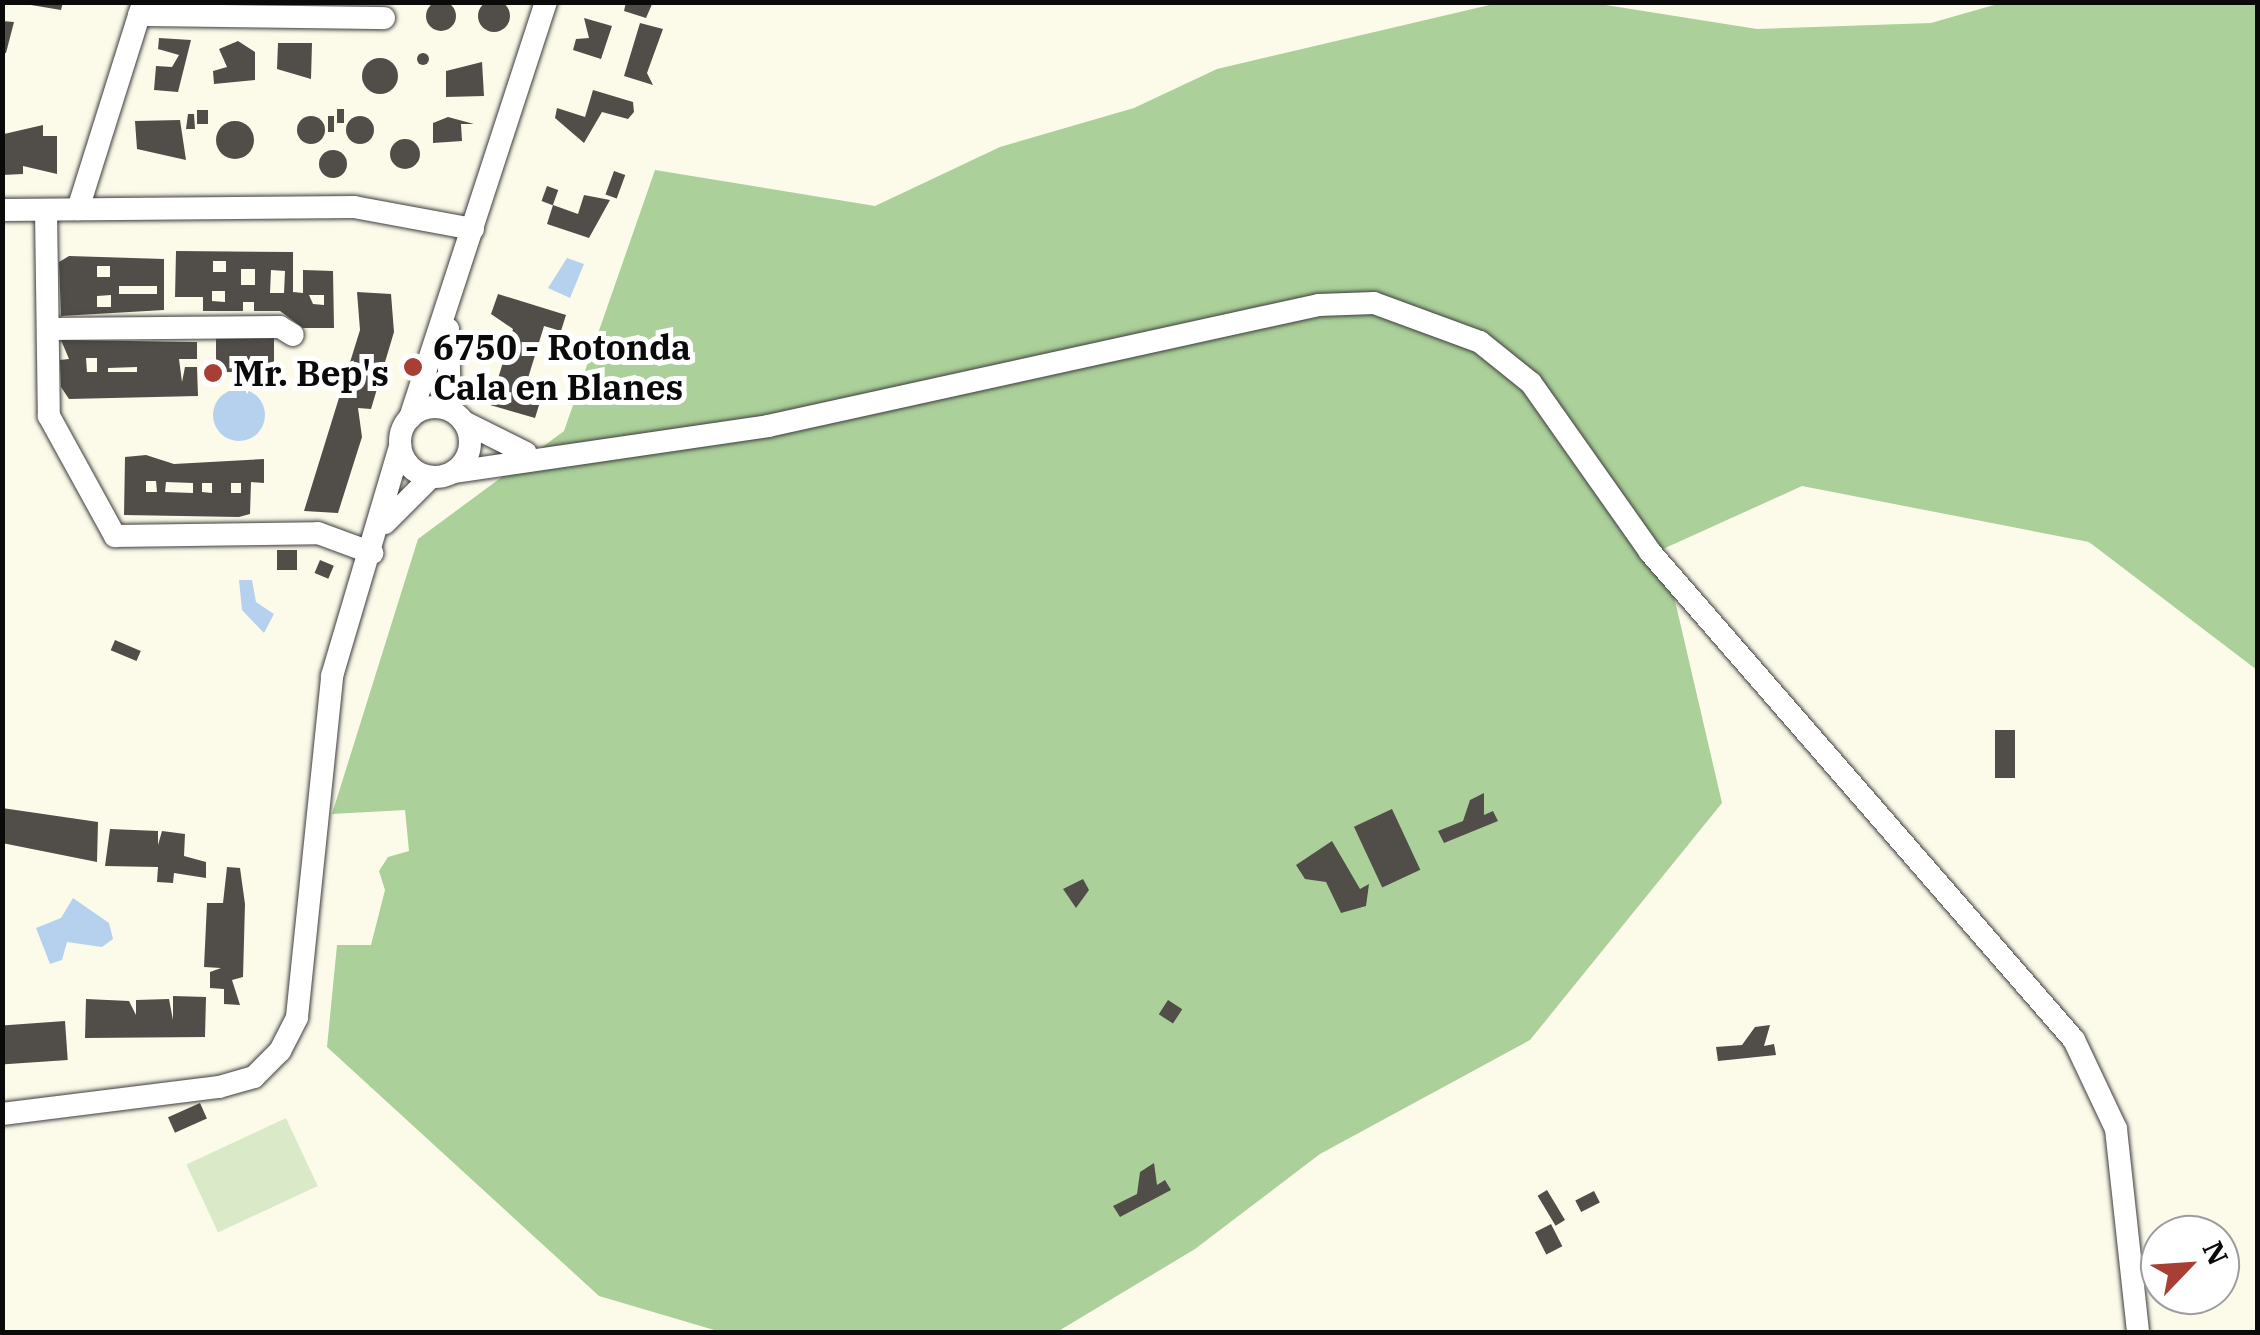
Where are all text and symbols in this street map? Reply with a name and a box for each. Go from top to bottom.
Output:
place label: 6750 - Rotonda Cala en Blanes [433,326,691,408]
place label: Mr. Bep's [233,352,389,394]
marker: 6750 - Rotonda Cala en Blanes [402,356,424,378]
marker: Mr. Bep's [202,362,224,384]
north arrow [2140,1215,2240,1315]
text: N [2194,1235,2237,1271]

